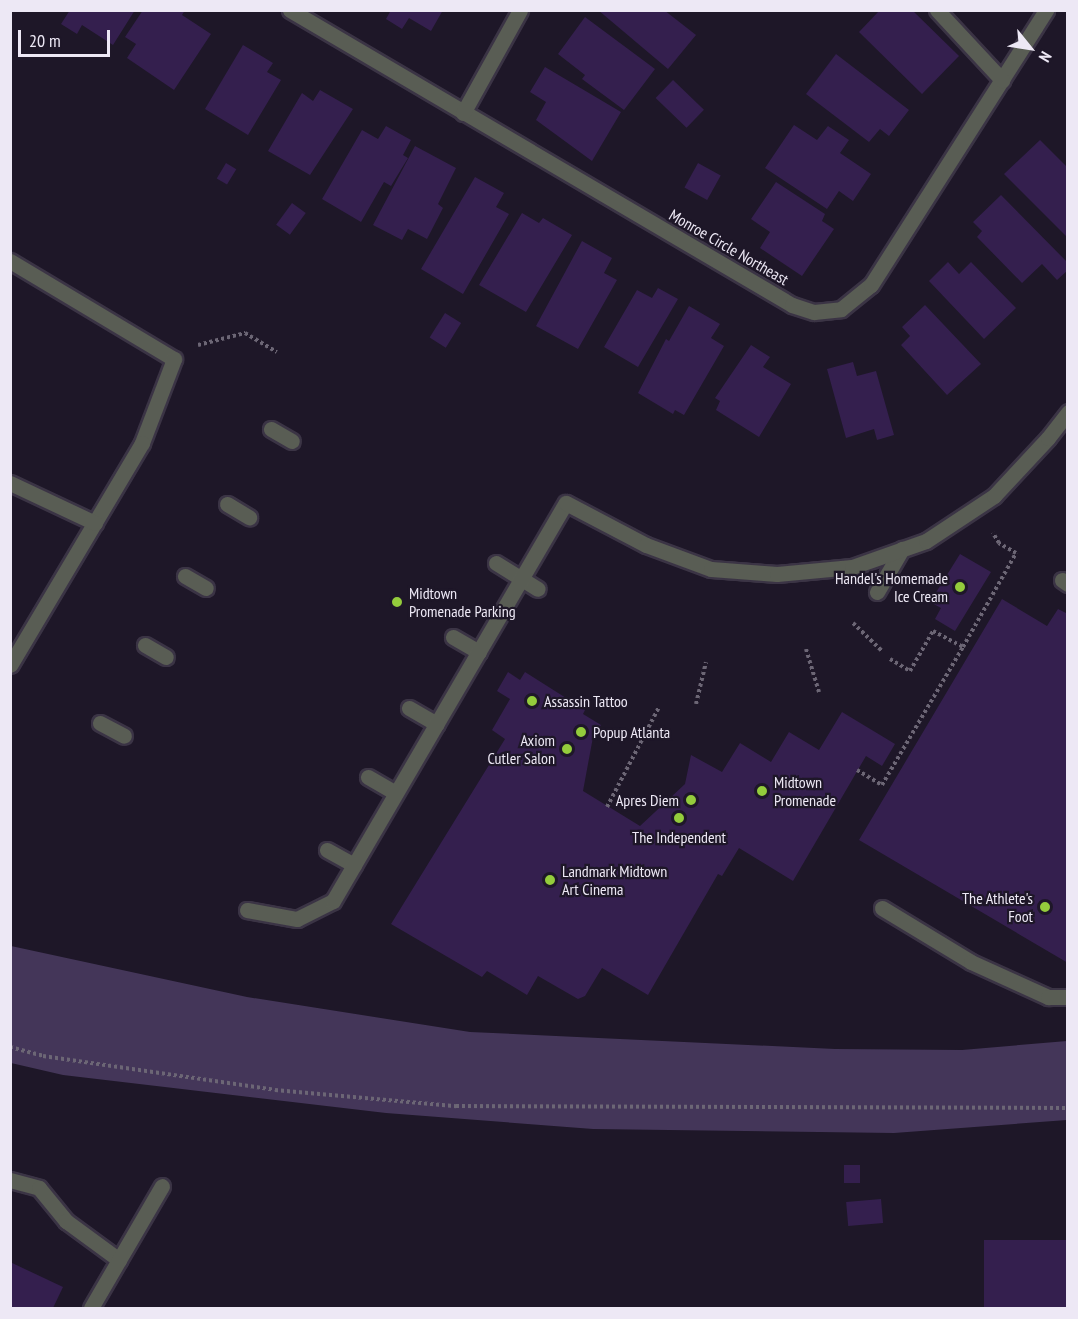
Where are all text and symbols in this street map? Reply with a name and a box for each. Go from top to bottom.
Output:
scale bar [21,18,112,56]
north arrow [1000,18,1060,78]
text: 20 m [29,29,61,52]
text: N [1035,48,1056,66]
street label: Monroe Circle Northeast [666,205,792,289]
place label: Handel's Homemade Ice Cream [835,568,948,606]
marker: Handel's Homemade Ice Cream [953,580,967,594]
place label: Midtown Promenade Parking [409,583,516,621]
marker: Midtown Promenade Parking [390,595,404,609]
place label: Assassin Tattoo [544,691,628,711]
marker: Assassin Tattoo [525,694,539,708]
place label: Popup Atlanta [593,722,671,742]
marker: Popup Atlanta [574,725,588,739]
place label: Axiom Cutler Salon [488,730,555,768]
marker: Axiom Cutler Salon [560,742,574,756]
place label: Midtown Promenade [774,772,836,810]
marker: Midtown Promenade [755,784,769,798]
place label: Apres Diem [616,790,679,810]
marker: Apres Diem [684,793,698,807]
marker: The Independent [672,811,686,825]
place label: The Independent [632,827,726,847]
place label: Landmark Midtown Art Cinema [562,861,668,899]
marker: Landmark Midtown Art Cinema [543,873,557,887]
place label: The Athlete's Foot [962,888,1033,926]
marker: The Athlete's Foot [1038,900,1052,914]

